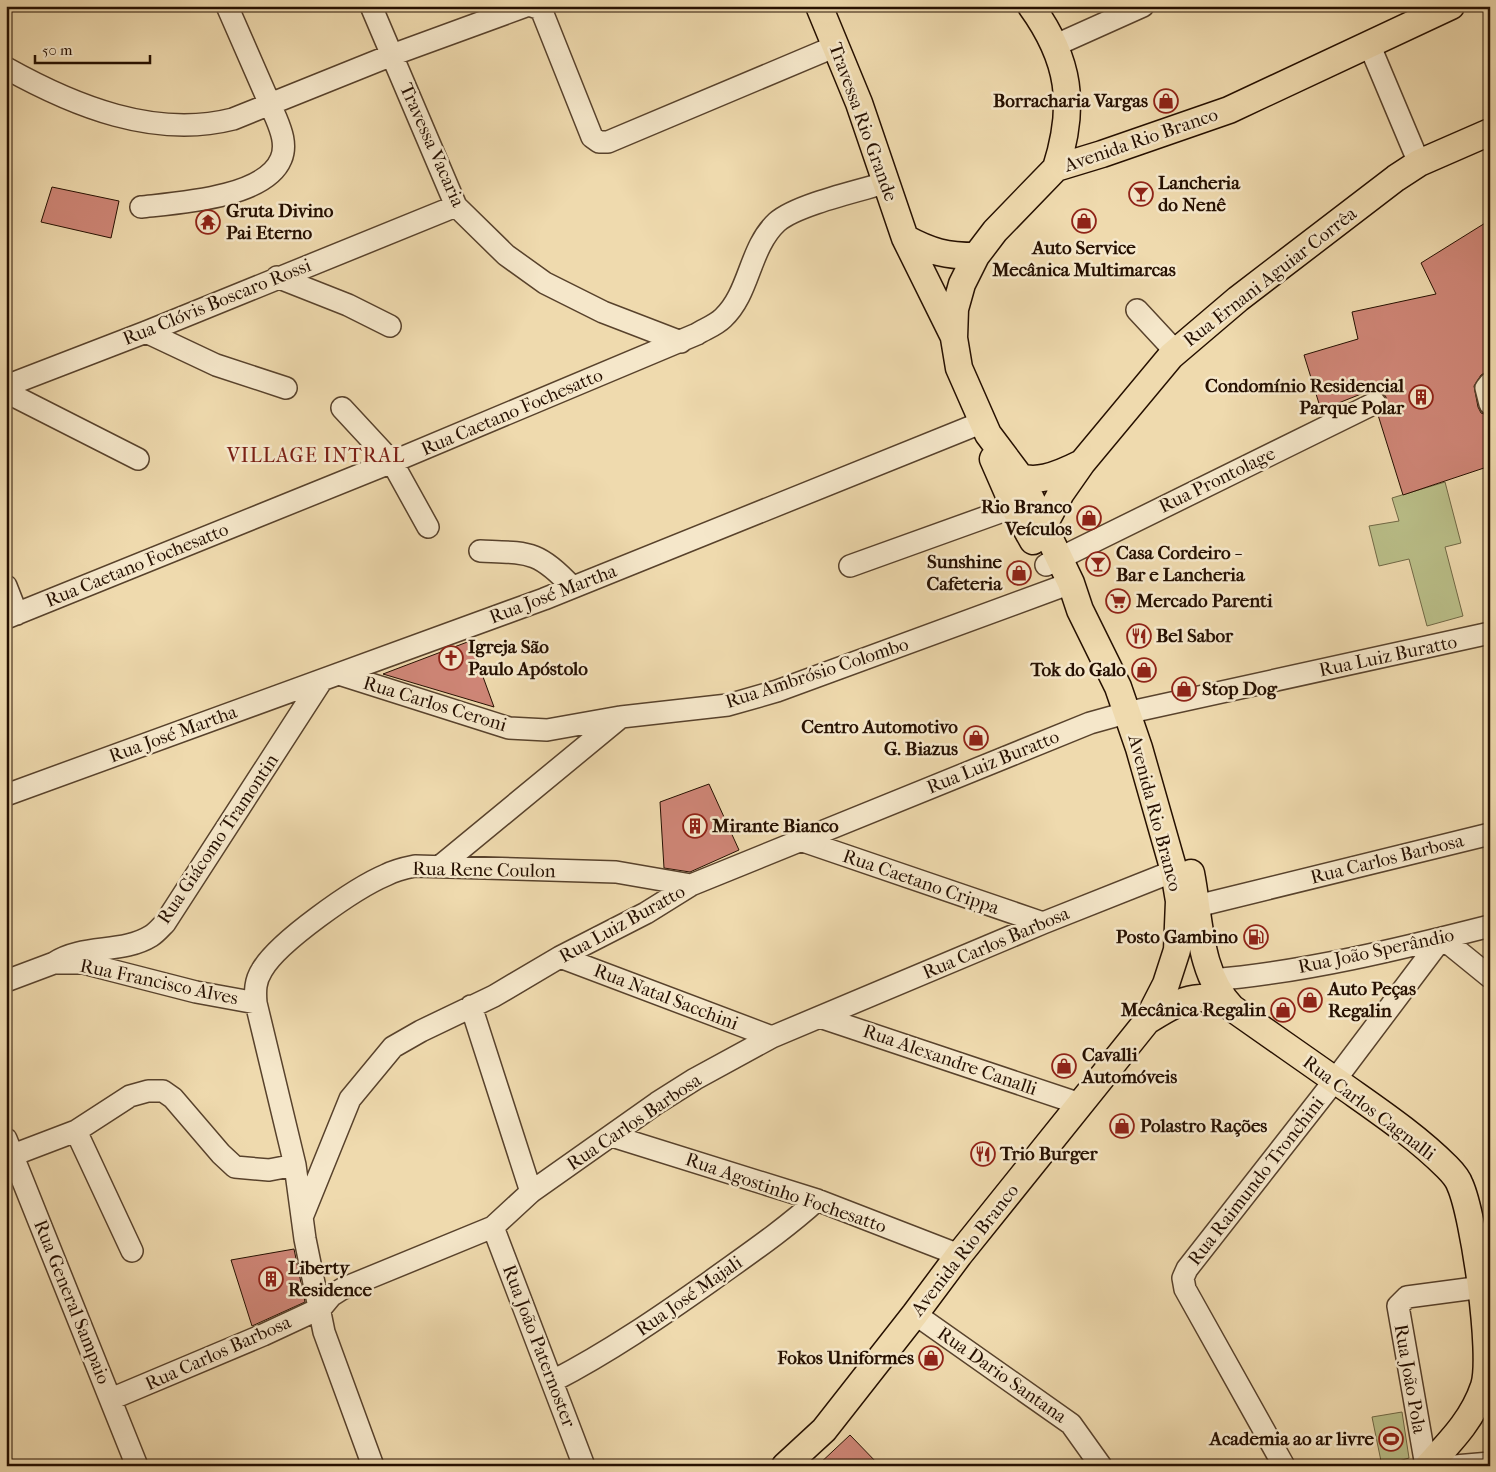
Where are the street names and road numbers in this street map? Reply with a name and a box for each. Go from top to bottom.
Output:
street label: Travessa Rio Grande [824,40,902,204]
street label: Travessa Vacaria [395,80,469,210]
street label: Avenida Rio Branco [1060,103,1221,177]
street label: Rua Ernani Aguiar Corrêa [1179,202,1361,352]
street label: Rua Clóvis Boscaro Rossi [120,254,315,350]
street label: Rua Caetano Fochesatto [418,364,607,460]
street label: Rua Prontolage [1155,442,1279,518]
street label: Rua Caetano Fochesatto [42,518,232,612]
street label: Rua José Martha [486,560,620,628]
street label: Rua Luiz Buratto [1317,631,1459,681]
street label: Rua Ambrósio Colombo [723,633,912,713]
street label: Rua Carlos Ceroni [361,672,510,736]
street label: Rua José Martha [106,701,240,767]
street label: Rua Luiz Buratto [924,725,1063,799]
street label: Avenida Rio Branco [1123,731,1187,894]
street label: Rua Giácomo Tramontin [153,750,283,928]
street label: Rua Carlos Barbosa [1308,829,1466,889]
street label: Rua Caetano Crippa [840,845,1002,919]
street label: Rua Rene Coulon [412,858,556,882]
street label: Rua Luiz Buratto [555,880,689,968]
street label: Rua Carlos Barbosa [919,902,1073,984]
street label: Rua João Sperândio [1296,924,1456,978]
street label: Rua Francisco Alves [78,954,240,1010]
street label: Rua Natal Sacchini [591,959,742,1035]
street label: Rua Alexandre Canalli [860,1020,1040,1100]
street label: Rua Carlos Cagnalli [1298,1051,1440,1165]
street label: Rua Carlos Barbosa [563,1069,705,1175]
street label: Rua Raimundo Tronchini [1183,1092,1329,1270]
street label: Rua Agostinho Fochesatto [683,1148,890,1238]
street label: Avenida Rio Branco [906,1179,1024,1321]
street label: Rua General Sampaio [29,1217,115,1388]
street label: Rua José Majali [632,1251,747,1341]
street label: Rua João Paternoster [498,1262,580,1431]
street label: Rua Carlos Barbosa [142,1311,294,1395]
street label: Rua Dario Santana [933,1322,1071,1428]
street label: Rua João Pola [1390,1323,1430,1436]

